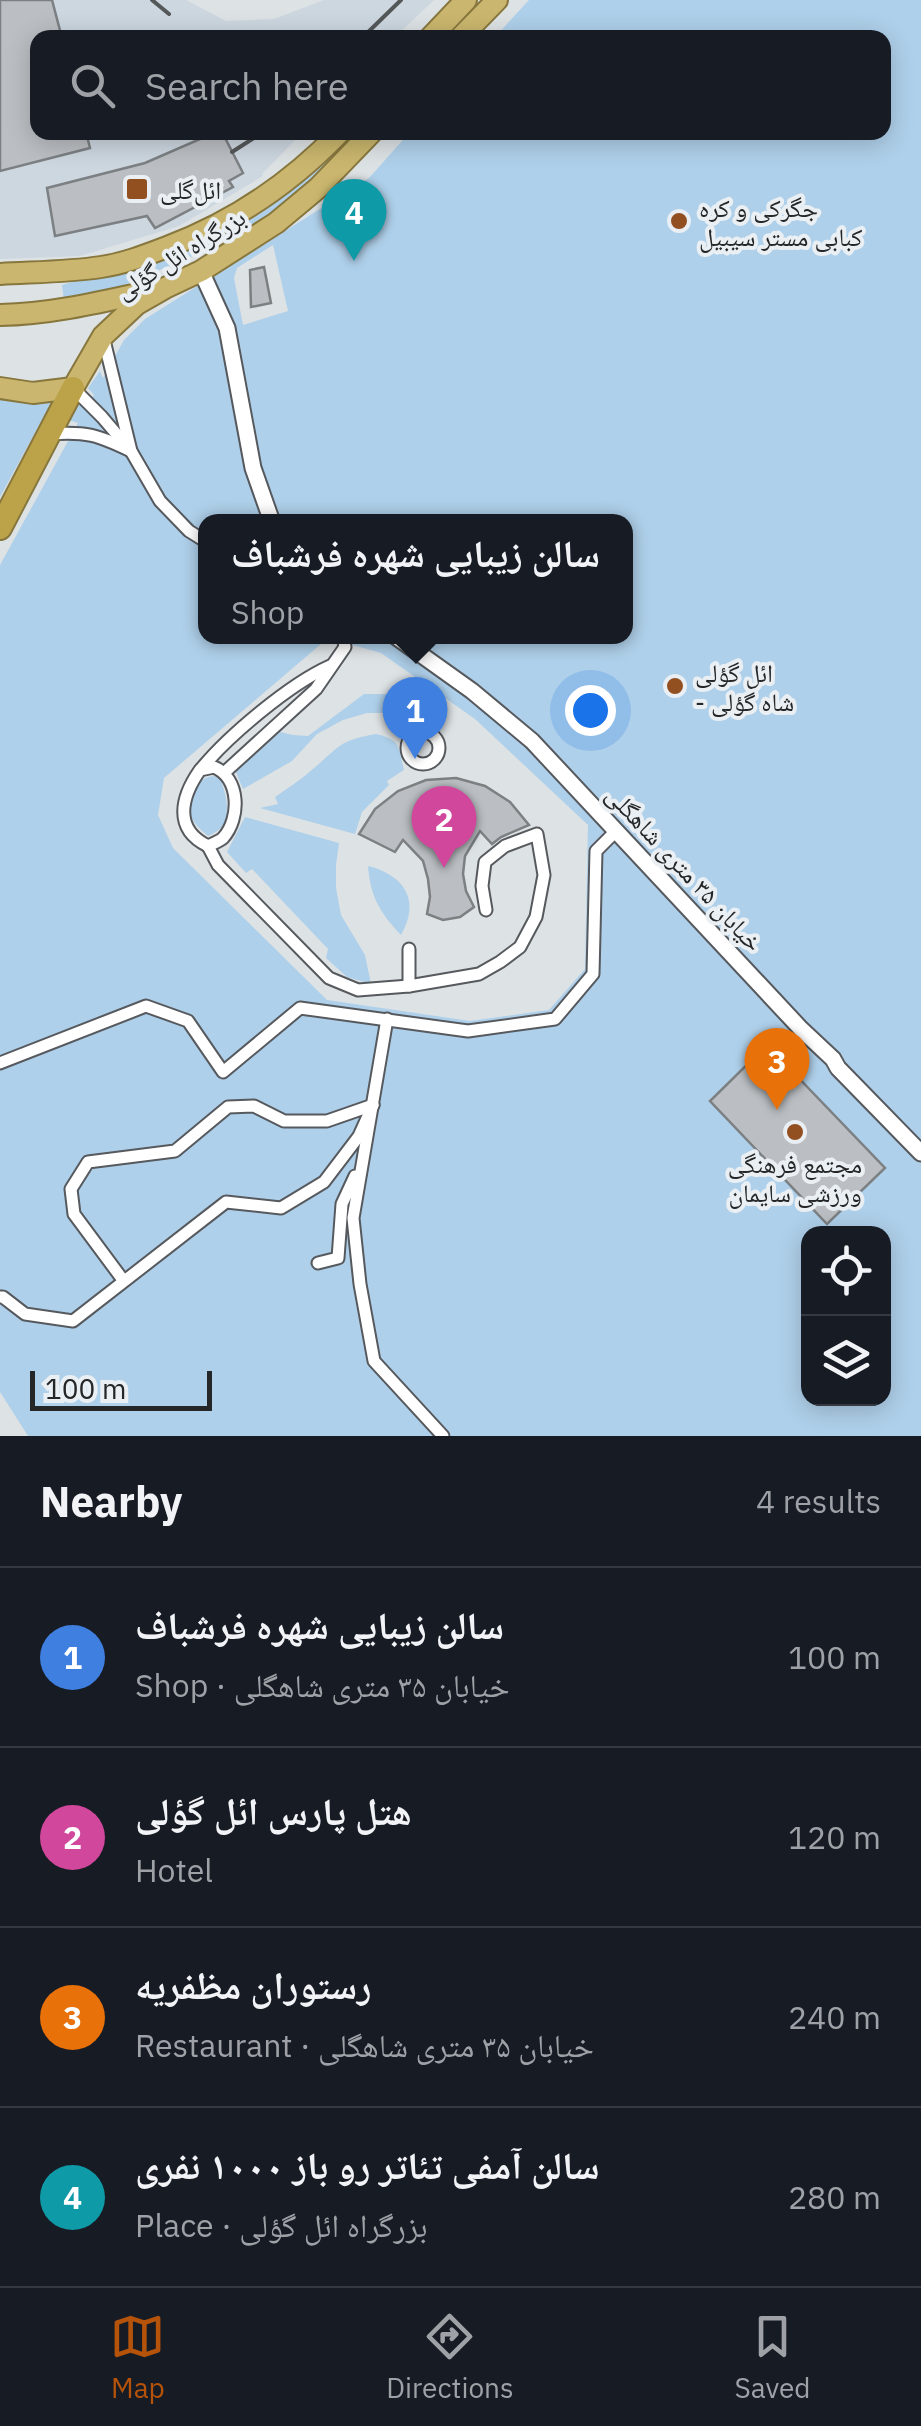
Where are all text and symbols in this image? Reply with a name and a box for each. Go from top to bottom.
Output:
search box [30,30,891,140]
icon: search [65,58,120,113]
text: Search here [145,61,349,110]
place label: ائل‌گلی [160,173,221,206]
marker: ائل‌گلی [124,176,150,202]
pin: 4 [322,178,386,261]
place label: جگرکی و کره کبابی مستر سیبیل [699,191,862,253]
street label: بزرگراه ائل گؤلی [109,200,251,306]
marker: جگرکی و کره کبابی مستر سیبیل [668,210,690,232]
popup [198,514,633,644]
text: سالن زیبایی شهره فرشباف [231,528,600,577]
text: Shop [231,591,304,633]
place label: ائل گؤلی - شاه گؤلی [695,656,794,718]
marker: ائل گؤلی - شاه گؤلی [664,675,686,697]
pin: 1 [382,676,448,759]
your location [565,685,616,736]
street label: خیابان ۳۵ متری شاهگلی [599,778,771,958]
pin: 2 [412,786,476,868]
pin: 3 [744,1028,810,1110]
marker: مجتمع فرهنگی ورزشی سایمان [784,1121,806,1143]
place label: مجتمع فرهنگی ورزشی سایمان [728,1147,862,1209]
map controls [801,1226,891,1406]
button: locate [801,1226,891,1316]
button: layers [801,1316,891,1406]
scale bar [30,1366,212,1410]
text: 100 m [45,1370,126,1407]
text: Nearby [40,1474,182,1529]
text: 4 results [756,1480,881,1522]
text: سالن زیبایی شهره فرشباف [135,1600,504,1649]
text: 1 [63,1636,82,1678]
text: 100 m [788,1636,881,1678]
text: Shop · خیابان ۳۵ متری شاهگلی [135,1664,510,1706]
text: هتل پارس ائل گؤلی [135,1786,412,1835]
text: 2 [63,1816,82,1858]
text: 120 m [788,1816,881,1858]
text: Hotel [135,1849,213,1891]
text: رستوران مظفریه [135,1960,371,2009]
text: 3 [63,1996,82,2038]
text: 240 m [788,1996,881,2038]
text: Restaurant · خیابان ۳۵ متری شاهگلی [135,2024,594,2066]
text: سالن آمفی تئاتر رو باز ۱۰۰۰ نفری [135,2140,600,2189]
text: 4 [63,2176,82,2218]
text: 280 m [788,2176,881,2218]
text: Place · بزرگراه ائل گؤلی [135,2204,428,2246]
tab: Map [110,2309,165,2406]
tab: Directions [386,2309,514,2406]
tab: Saved [734,2309,811,2406]

